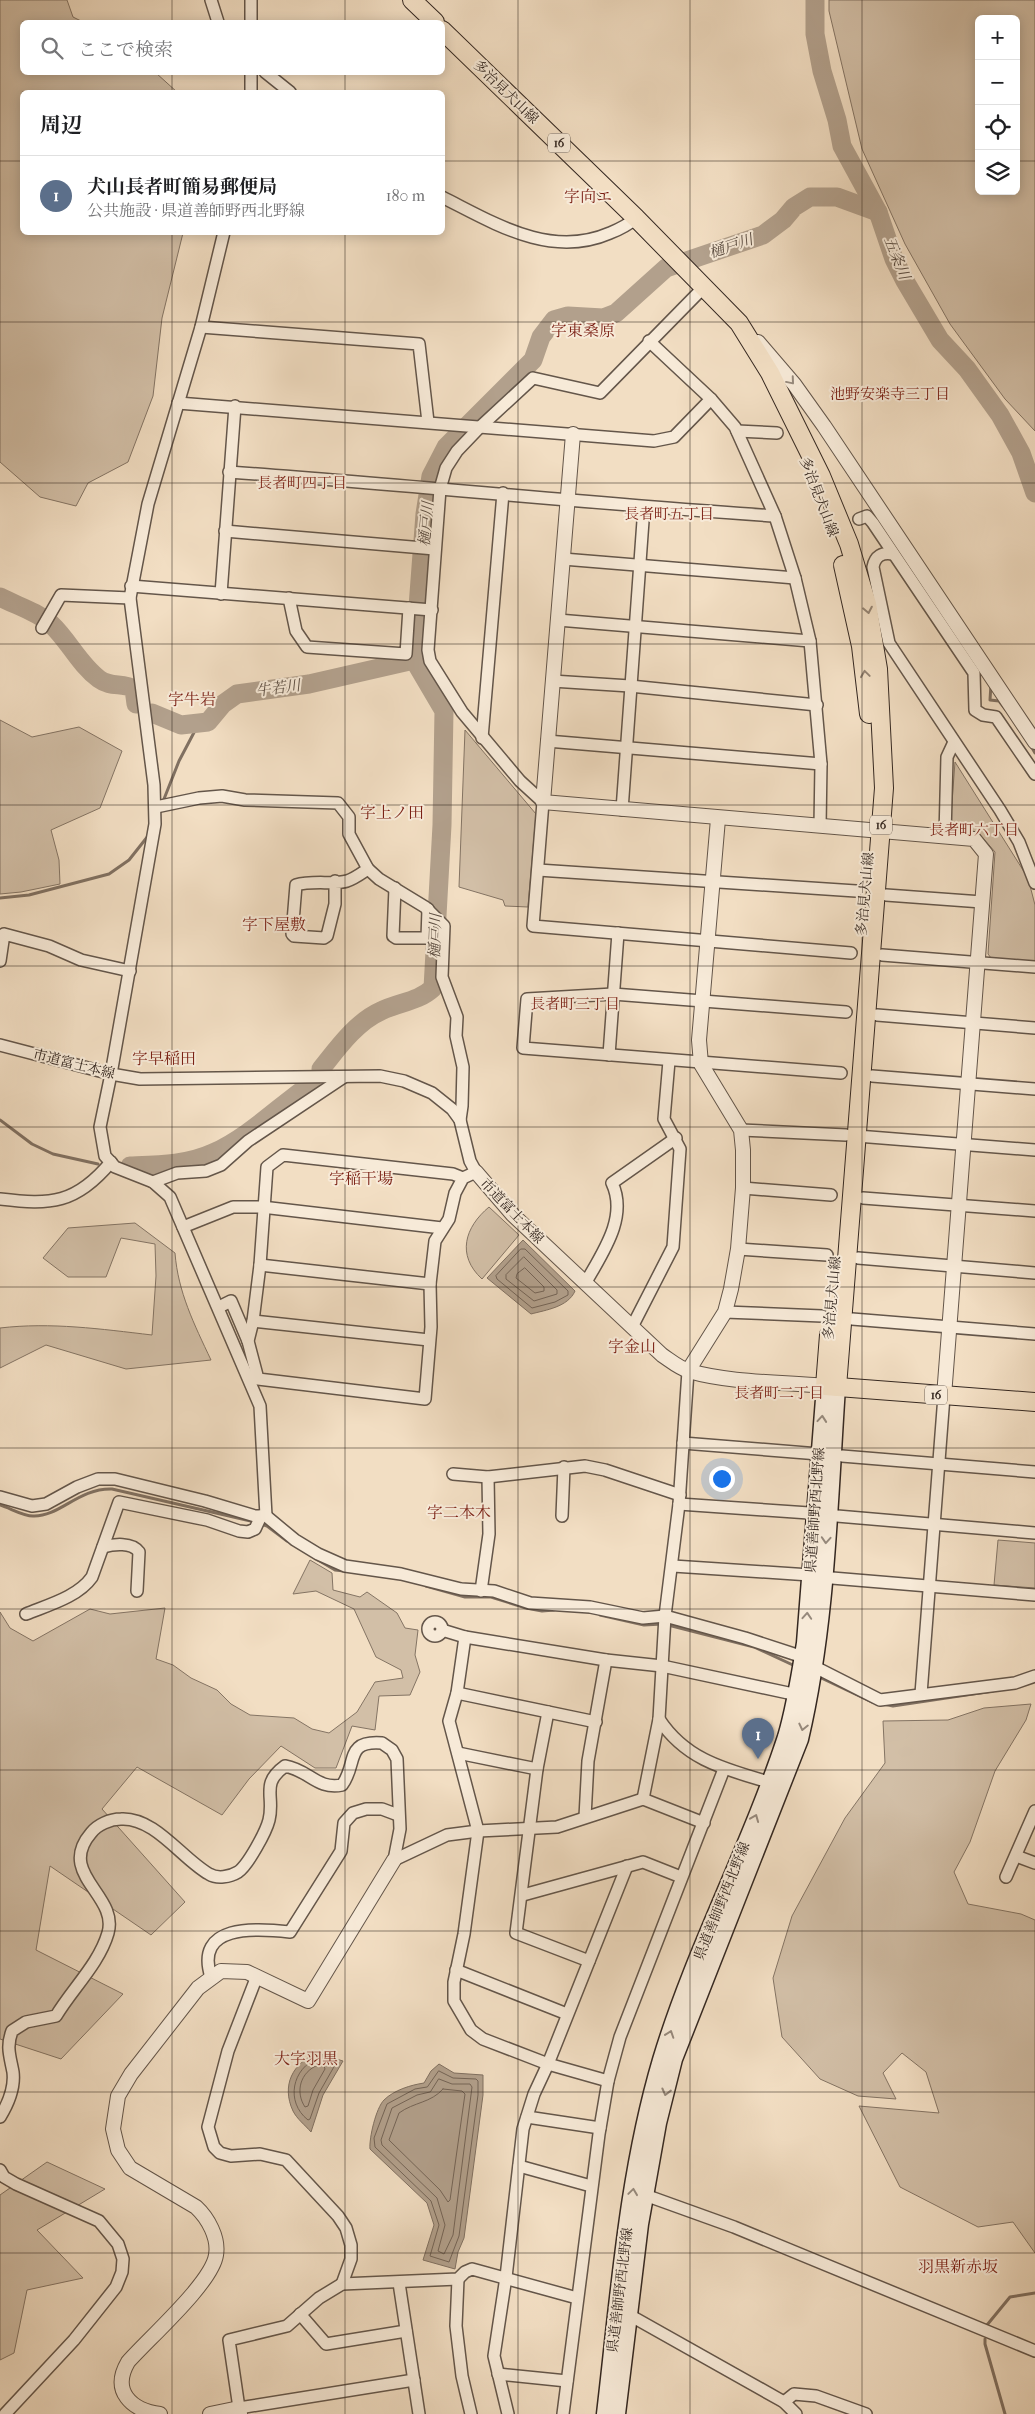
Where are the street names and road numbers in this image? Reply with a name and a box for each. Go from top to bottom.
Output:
street label: 多治見犬山線 [470,57,542,127]
road number: 16 [548,134,570,152]
street label: 多治見犬山線 [796,455,842,539]
road number: 16 [870,816,892,834]
street label: 多治見犬山線 [853,851,877,937]
street label: 市道富士本線 [31,1046,117,1082]
street label: 市道富士本線 [477,1175,547,1247]
street label: 多治見犬山線 [820,1255,844,1341]
road number: 16 [925,1386,947,1404]
street label: 県道善師野西北野線 [802,1447,828,1573]
street label: 県道善師野西北野線 [691,1839,753,1963]
street label: 県道善師野西北野線 [604,2226,636,2354]

